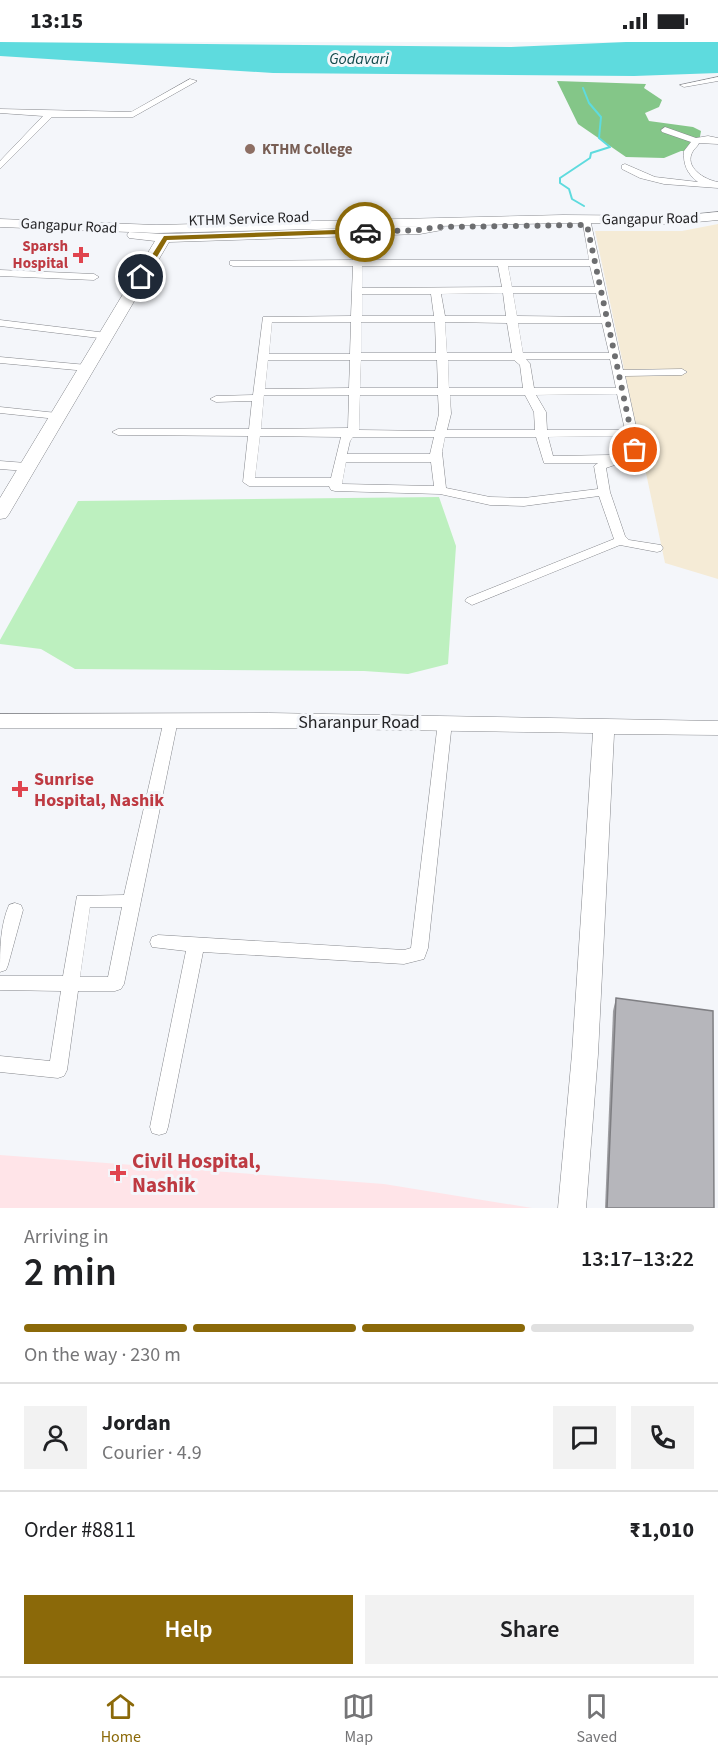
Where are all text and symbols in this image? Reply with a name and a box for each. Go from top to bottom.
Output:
text: 13:15 [30,5,83,37]
water label: Godavari [329,48,389,70]
place label: KTHM College [262,139,353,160]
marker: KTHM College [243,142,257,156]
courier [335,202,395,262]
street label: KTHM Service Road [188,206,310,232]
street label: Gangapur Road [601,208,699,230]
street label: Gangapur Road [20,213,118,239]
icon: car [349,216,382,249]
place label: Sparsh Hospital [13,236,69,274]
marker: Sparsh Hospital [72,246,90,264]
pin [115,251,166,302]
icon: home [124,260,157,293]
pin [609,424,660,475]
icon: bag [618,433,651,466]
street label: Sharanpur Road [298,710,420,735]
place label: Sunrise Hospital, Nashik [34,767,164,813]
marker: Sunrise Hospital, Nashik [11,780,29,798]
place label: Civil Hospital, Nashik [132,1146,261,1200]
marker: Civil Hospital, Nashik [109,1164,127,1182]
text: Arriving in [24,1223,109,1251]
text: 13:17–13:22 [581,1243,694,1275]
text: 2 min [24,1245,117,1301]
text: On the way · 230 m [24,1341,181,1369]
button: person [24,1406,87,1469]
button: chat [553,1406,616,1469]
button: phone [631,1406,694,1469]
text: Jordan [102,1407,171,1439]
text: Courier · 4.9 [102,1439,202,1467]
text: Order #8811 [24,1514,136,1546]
text: ₹1,010 [629,1514,694,1546]
button: Help [24,1595,353,1664]
button: Share [365,1595,694,1664]
tab: Home [101,1690,141,1748]
tab: Map [342,1690,375,1748]
tab: Saved [577,1690,617,1748]

